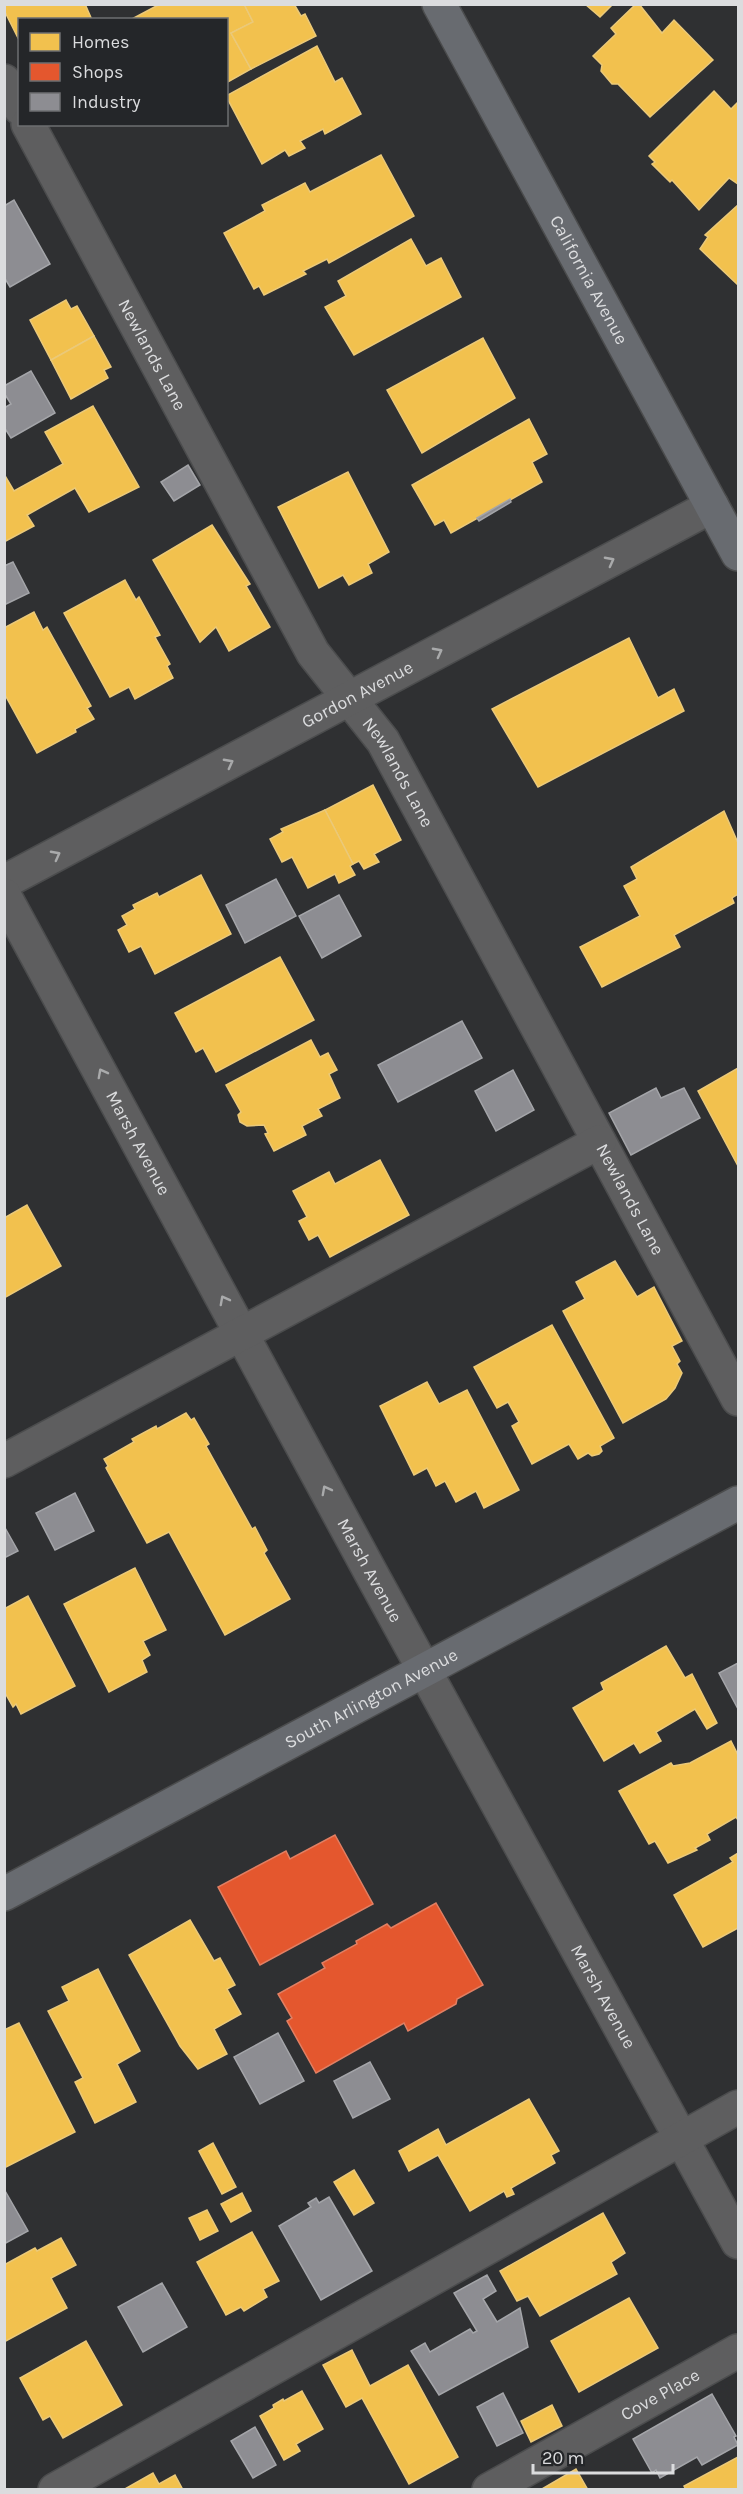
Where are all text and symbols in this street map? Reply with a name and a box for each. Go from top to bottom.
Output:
legend [18,18,228,126]
text: Homes [72,31,129,53]
text: Shops [72,61,124,83]
text: Industry [72,91,141,113]
street label: California Avenue [545,212,633,348]
street label: Newlands Lane [113,295,191,414]
one-way arrow [604,557,614,568]
one-way arrow [432,648,442,659]
street label: Gordon Avenue [298,656,417,733]
street label: Newlands Lane [358,713,438,831]
one-way arrow [222,759,233,770]
one-way arrow [50,851,60,862]
one-way arrow [98,1069,109,1079]
street label: Marsh Avenue [101,1087,175,1199]
street label: Newlands Lane [591,1140,669,1259]
one-way arrow [220,1296,231,1306]
one-way arrow [322,1486,333,1497]
street label: Marsh Avenue [332,1514,407,1626]
street label: South Arlington Avenue [281,1643,461,1753]
street label: Marsh Avenue [566,1941,641,2052]
street label: Cove Place [617,2364,703,2425]
scale bar [533,2437,672,2475]
text: 20 m [542,2447,584,2469]

